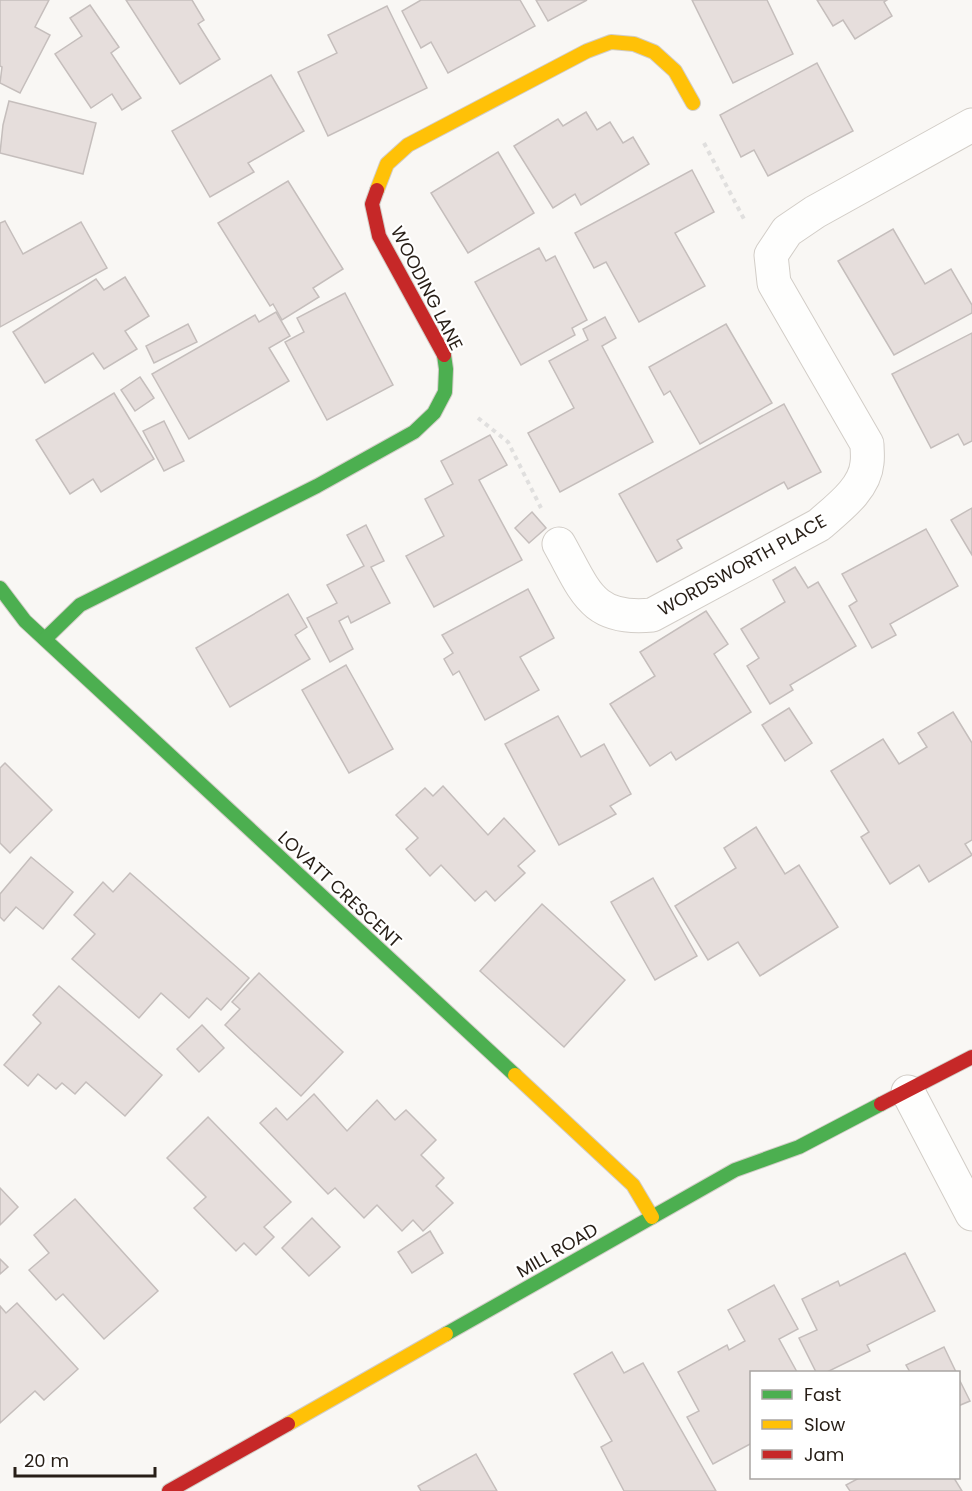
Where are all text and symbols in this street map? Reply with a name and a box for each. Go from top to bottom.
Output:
street label: WOODING LANE [385,222,469,354]
street label: WORDSWORTH PLACE [653,508,831,622]
street label: LOVATT CRESCENT [273,825,407,953]
street label: MILL ROAD [512,1217,602,1283]
legend [750,1371,960,1479]
text: Fast [804,1382,841,1407]
text: Slow [804,1412,846,1437]
scale bar [15,1440,154,1478]
text: Jam [804,1442,844,1467]
text: 20 m [24,1448,69,1473]

